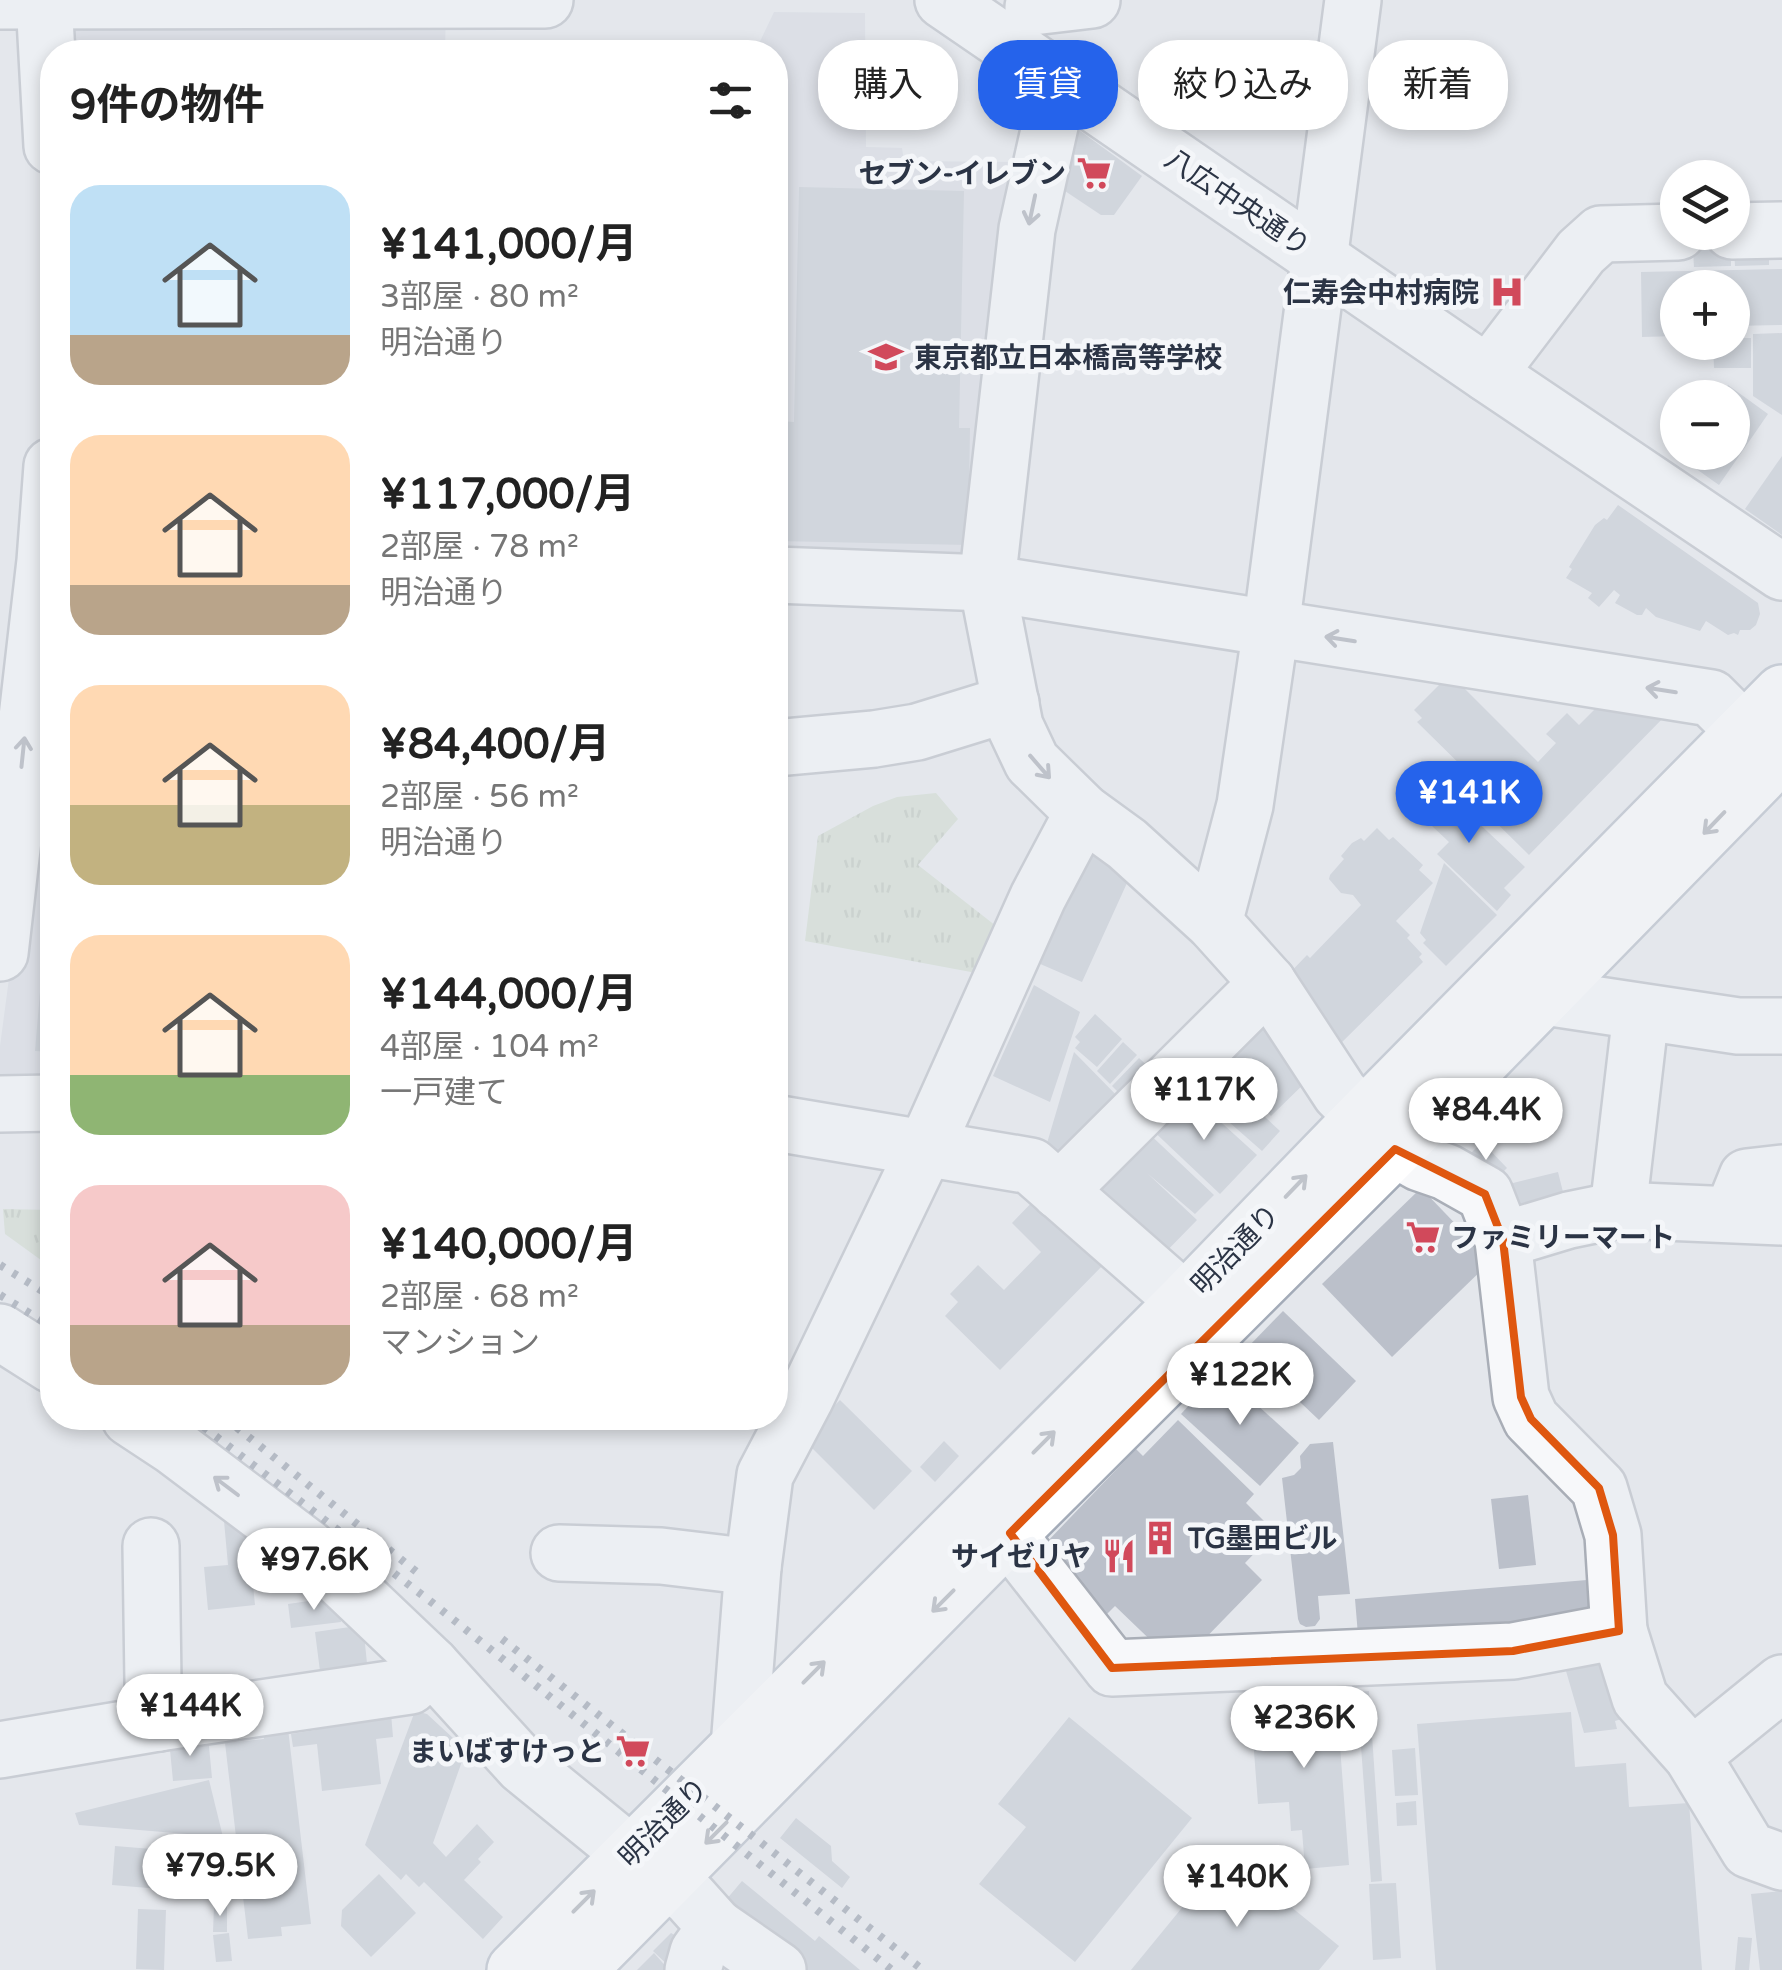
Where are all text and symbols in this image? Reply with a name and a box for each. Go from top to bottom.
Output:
chip: 購入 [818,40,958,130]
chip: 賃貸 [978,40,1118,130]
chip: 絞り込み [1138,40,1348,130]
chip: 新着 [1368,40,1508,130]
icon: filters [703,73,758,128]
text: 9件の物件 [70,80,264,131]
street label: 八広中央通り [1158,142,1317,264]
supermarket icon: セブン-イレブン [1075,154,1113,192]
place label: セブン-イレブン [859,157,1066,191]
map controls [1660,160,1750,470]
button: layers [1660,160,1750,250]
one-way arrow [1021,193,1040,225]
text: ¥141,000/月 [380,219,637,270]
icon: home [150,225,270,345]
button: + [1660,270,1750,360]
hospital icon: 仁寿会中村病院 [1488,273,1526,311]
place label: 仁寿会中村病院 [1283,276,1479,310]
text: 3部屋 · 80 m² [380,278,579,316]
text: 明治通り [380,324,508,362]
school or university icon: 東京都立日本橋高等学校 [867,338,905,376]
place label: 東京都立日本橋高等学校 [914,341,1222,375]
button: − [1660,380,1750,470]
text: ¥117,000/月 [380,469,635,520]
icon: home [150,475,270,595]
text: 2部屋 · 78 m² [380,528,579,566]
text: 明治通り [380,574,508,612]
one-way arrow [1324,629,1357,647]
one-way arrow [1645,680,1678,699]
text: ¥84,400/月 [380,719,610,770]
icon: home [150,725,270,845]
one-way arrow [14,737,33,769]
one-way arrow [1028,754,1051,779]
pin: ¥141K [1399,761,1539,846]
text: ¥141K [1418,774,1520,812]
text: 2部屋 · 56 m² [380,778,579,816]
one-way arrow [1702,810,1726,834]
text: 明治通り [380,824,508,862]
text: ¥144,000/月 [380,969,637,1020]
icon: home [150,975,270,1095]
text: 4部屋 · 104 m² [380,1028,599,1066]
pin: ¥117K [1134,1058,1274,1143]
text: ¥117K [1153,1071,1255,1109]
text: 一戸建て [380,1074,508,1112]
pin: ¥84.4K [1405,1078,1567,1163]
text: ¥84.4K [1431,1091,1541,1129]
one-way arrow [1284,1174,1308,1198]
street label: 明治通り [1185,1198,1287,1302]
supermarket icon: ファミリーマート [1404,1218,1442,1256]
text: ¥140,000/月 [380,1219,637,1270]
place label: ファミリーマート [1451,1221,1675,1255]
icon: home [150,1225,270,1345]
text: 2部屋 · 68 m² [380,1278,579,1316]
text: マンション [380,1324,540,1362]
pin: ¥122K [1170,1343,1310,1428]
text: ¥122K [1189,1356,1291,1394]
one-way arrow [1031,1430,1055,1454]
one-way arrow [213,1476,240,1497]
building icon: TG墨田ビル [1141,1519,1179,1557]
place label: TG墨田ビル [1187,1522,1338,1556]
pin: ¥97.6K [233,1528,395,1613]
restaurant icon: サイゼリヤ [1100,1537,1138,1575]
place label: サイゼリヤ [951,1540,1091,1574]
text: ¥97.6K [259,1541,369,1579]
one-way arrow [932,1588,956,1612]
one-way arrow [801,1660,826,1685]
pin: ¥144K [120,1674,260,1759]
pin: ¥236K [1234,1686,1374,1771]
text: ¥144K [139,1687,241,1725]
text: ¥236K [1253,1699,1355,1737]
supermarket icon: まいばすけっと [614,1732,652,1770]
place label: まいばすけっと [409,1735,605,1769]
street label: 明治通り [612,1771,715,1874]
one-way arrow [704,1820,728,1844]
pin: ¥79.5K [139,1834,301,1919]
pin: ¥140K [1167,1845,1307,1930]
text: ¥79.5K [164,1847,276,1885]
text: ¥140K [1186,1858,1288,1896]
one-way arrow [571,1889,595,1913]

